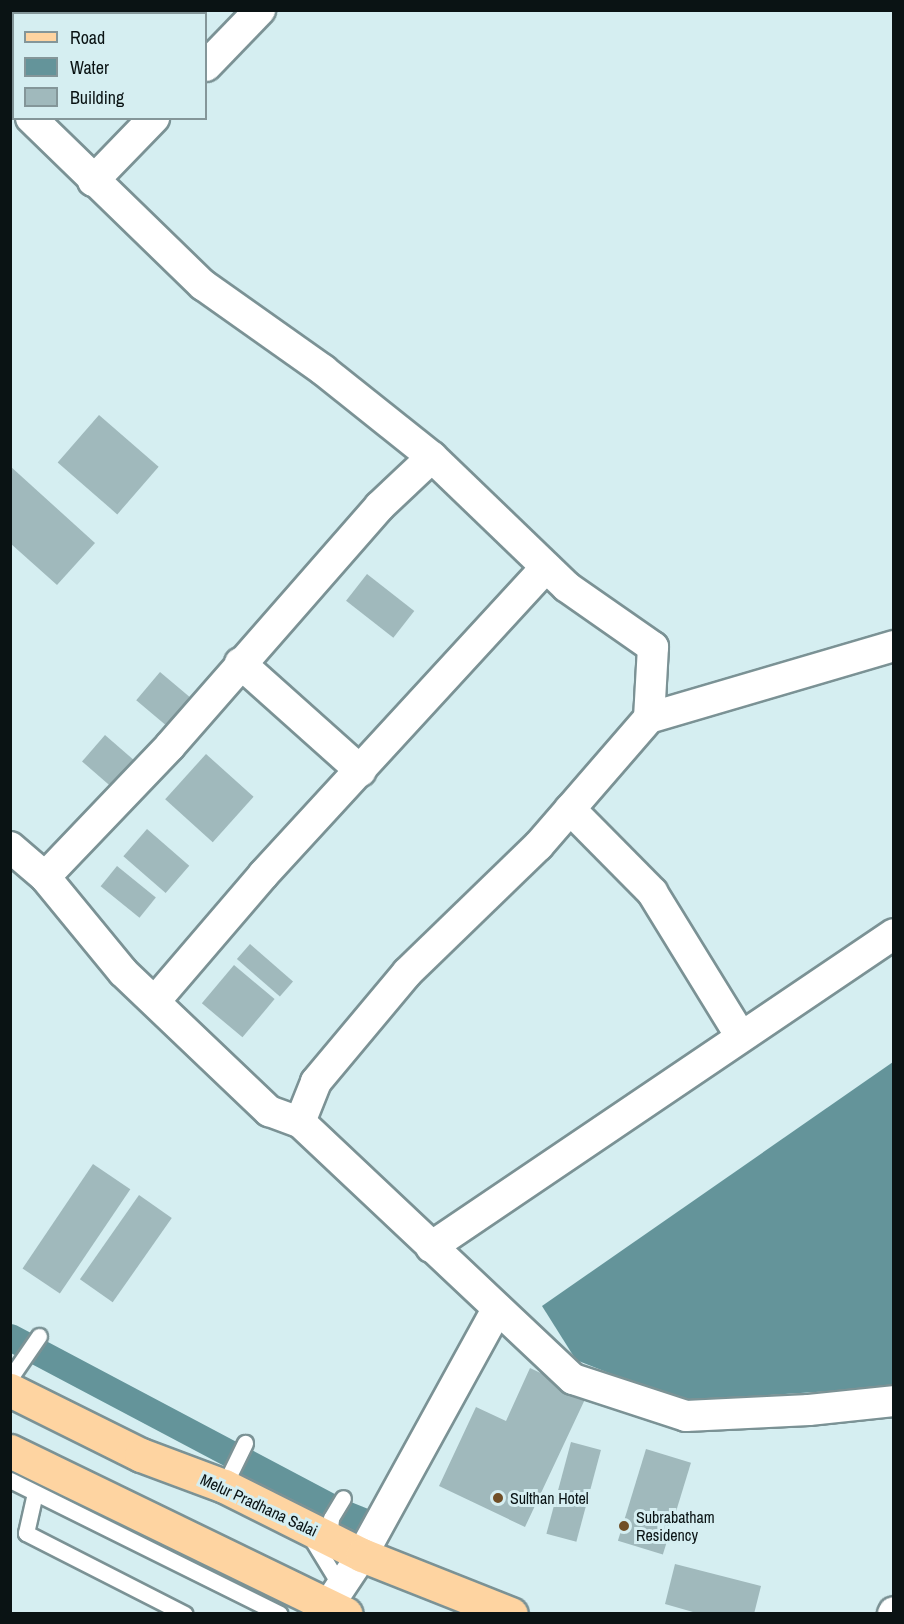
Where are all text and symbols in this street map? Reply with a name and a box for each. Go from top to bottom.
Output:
legend [12,12,207,120]
text: Road [70,25,105,50]
text: Water [70,55,109,80]
text: Building [70,85,124,110]
street label: Melur Pradhana Salai [197,1469,321,1541]
place label: Sulthan Hotel [510,1488,589,1508]
marker: Sulthan Hotel [491,1491,505,1505]
place label: Subrabatham Residency [636,1507,715,1545]
marker: Subrabatham Residency [617,1519,631,1533]

